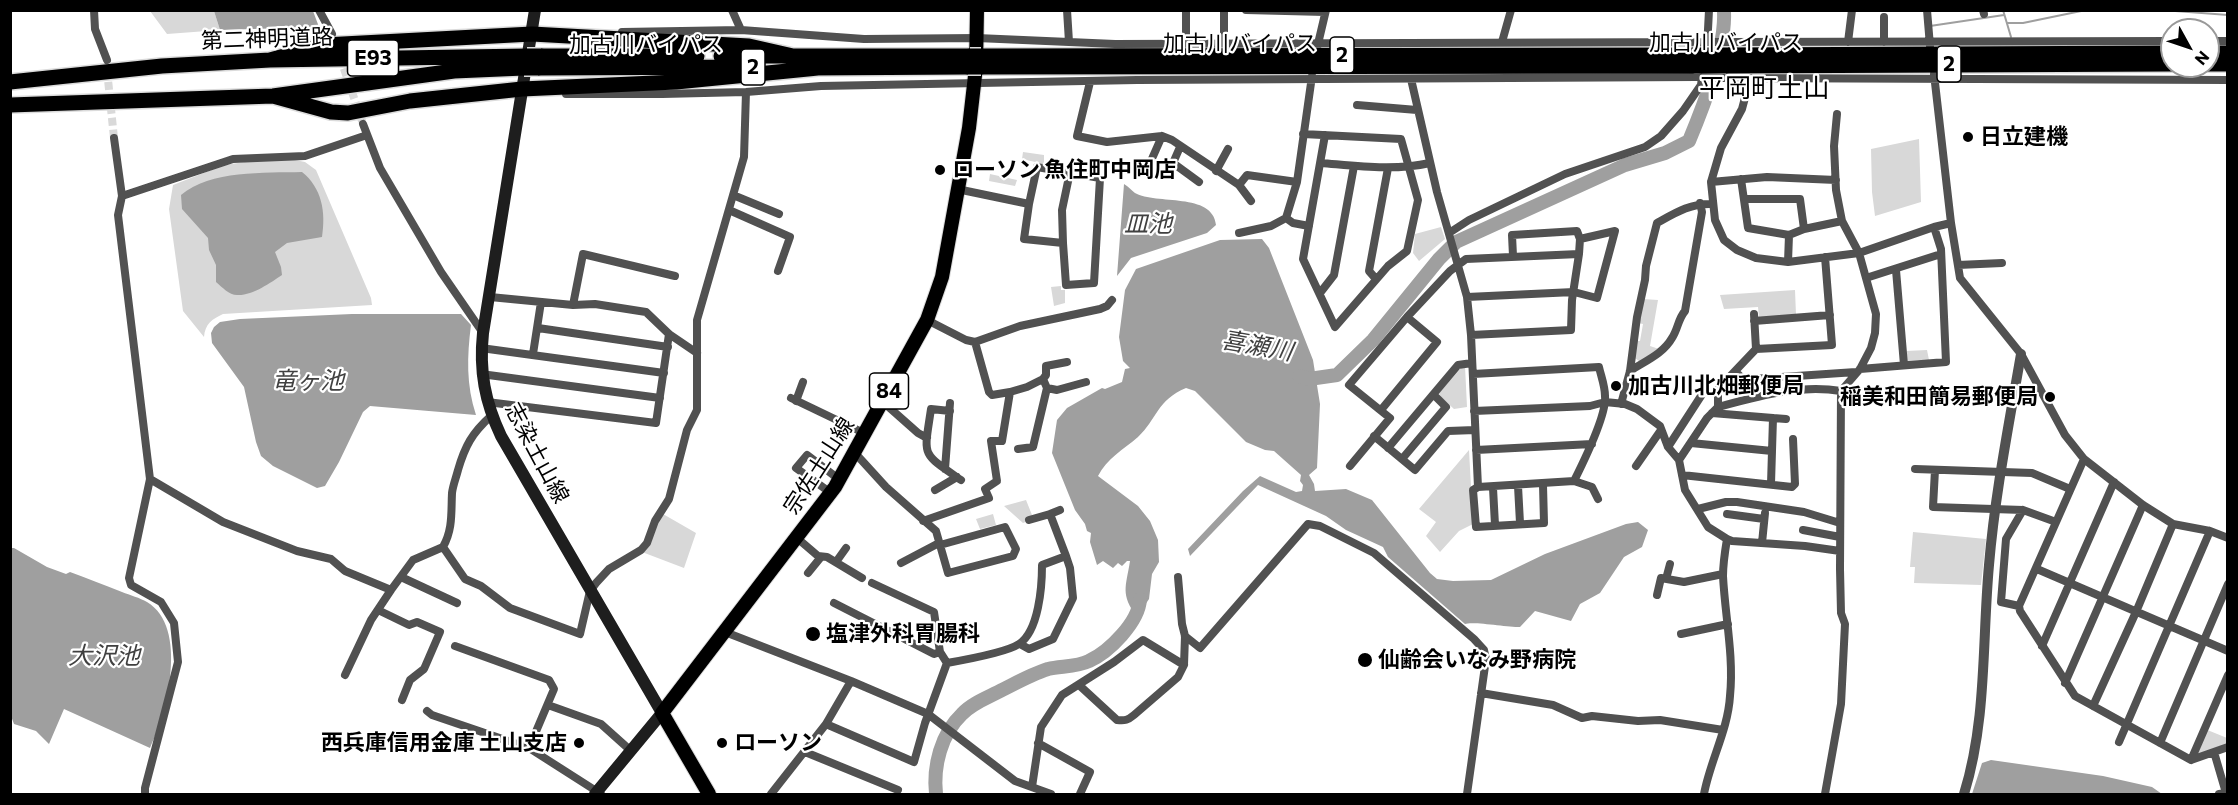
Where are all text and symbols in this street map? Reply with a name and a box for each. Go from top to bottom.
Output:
north arrow [2160,18,2220,78]
street label: 第二神明道路 [201,24,333,54]
street label: 加古川バイパス [1649,30,1803,56]
street label: 加古川バイパス [1163,31,1317,57]
street label: 加古川バイパス [569,32,723,58]
road number: 2 [1330,37,1354,73]
road number: E93 [348,40,398,76]
road number: 2 [1937,46,1961,82]
text: N [2192,48,2214,69]
road number: 2 [741,49,765,85]
district label: 平岡町土山 [1699,72,1829,104]
place label: 日立建機 [1980,124,2068,150]
marker: 日立建機 [1961,130,1975,144]
place label: ローソン 魚住町中岡店 [952,157,1176,183]
marker: ローソン 魚住町中岡店 [933,163,947,177]
water label: 皿池 [1124,210,1172,238]
water label: 喜瀬川 [1219,326,1295,366]
water label: 竜ヶ池 [272,367,344,395]
road number: 84 [870,373,908,409]
place label: 加古川北畑郵便局 [1628,373,1804,399]
marker: 加古川北畑郵便局 [1609,379,1623,393]
place label: 稲美和田簡易郵便局 [1840,384,2038,410]
marker: 稲美和田簡易郵便局 [2043,390,2057,404]
street label: 志染土山線 [500,398,574,508]
street label: 宗佐土山線 [778,413,860,519]
place label: 塩津外科胃腸科 [826,621,980,647]
marker: 塩津外科胃腸科 [804,625,822,643]
water label: 大沢池 [68,642,140,670]
place label: 仙齢会いなみ野病院 [1378,647,1576,673]
marker: 仙齢会いなみ野病院 [1356,651,1374,669]
place label: 西兵庫信用金庫 土山支店 [321,730,567,756]
place label: ローソン [734,730,822,756]
marker: 西兵庫信用金庫 土山支店 [572,736,586,750]
marker: ローソン [715,736,729,750]

